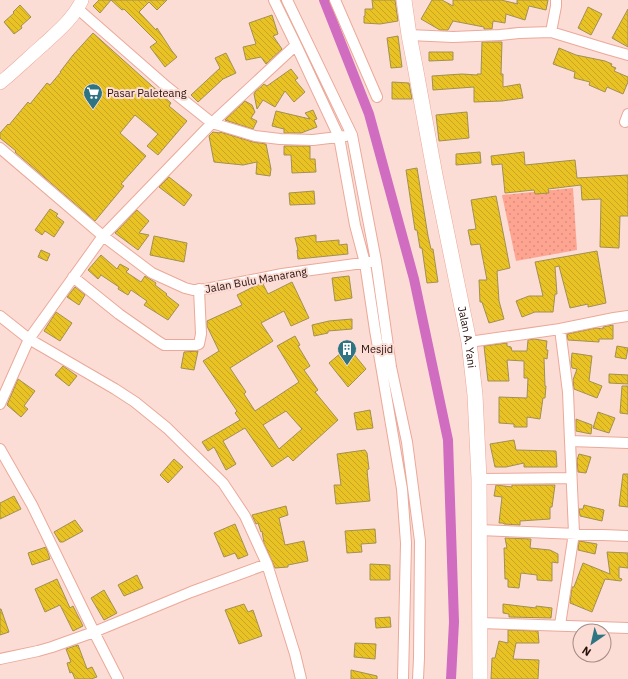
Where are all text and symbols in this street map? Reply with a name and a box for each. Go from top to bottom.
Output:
supermarket icon: Pasar Paleteang [82,82,104,110]
place label: Pasar Paleteang [107,86,187,100]
street label: Jalan Bulu Manarang [204,264,308,296]
street label: Jalan A. Yani [455,305,479,369]
building icon: Mesjid [336,338,358,366]
place label: Mesjid [361,342,393,356]
north arrow [572,623,612,663]
text: N [579,643,594,659]

